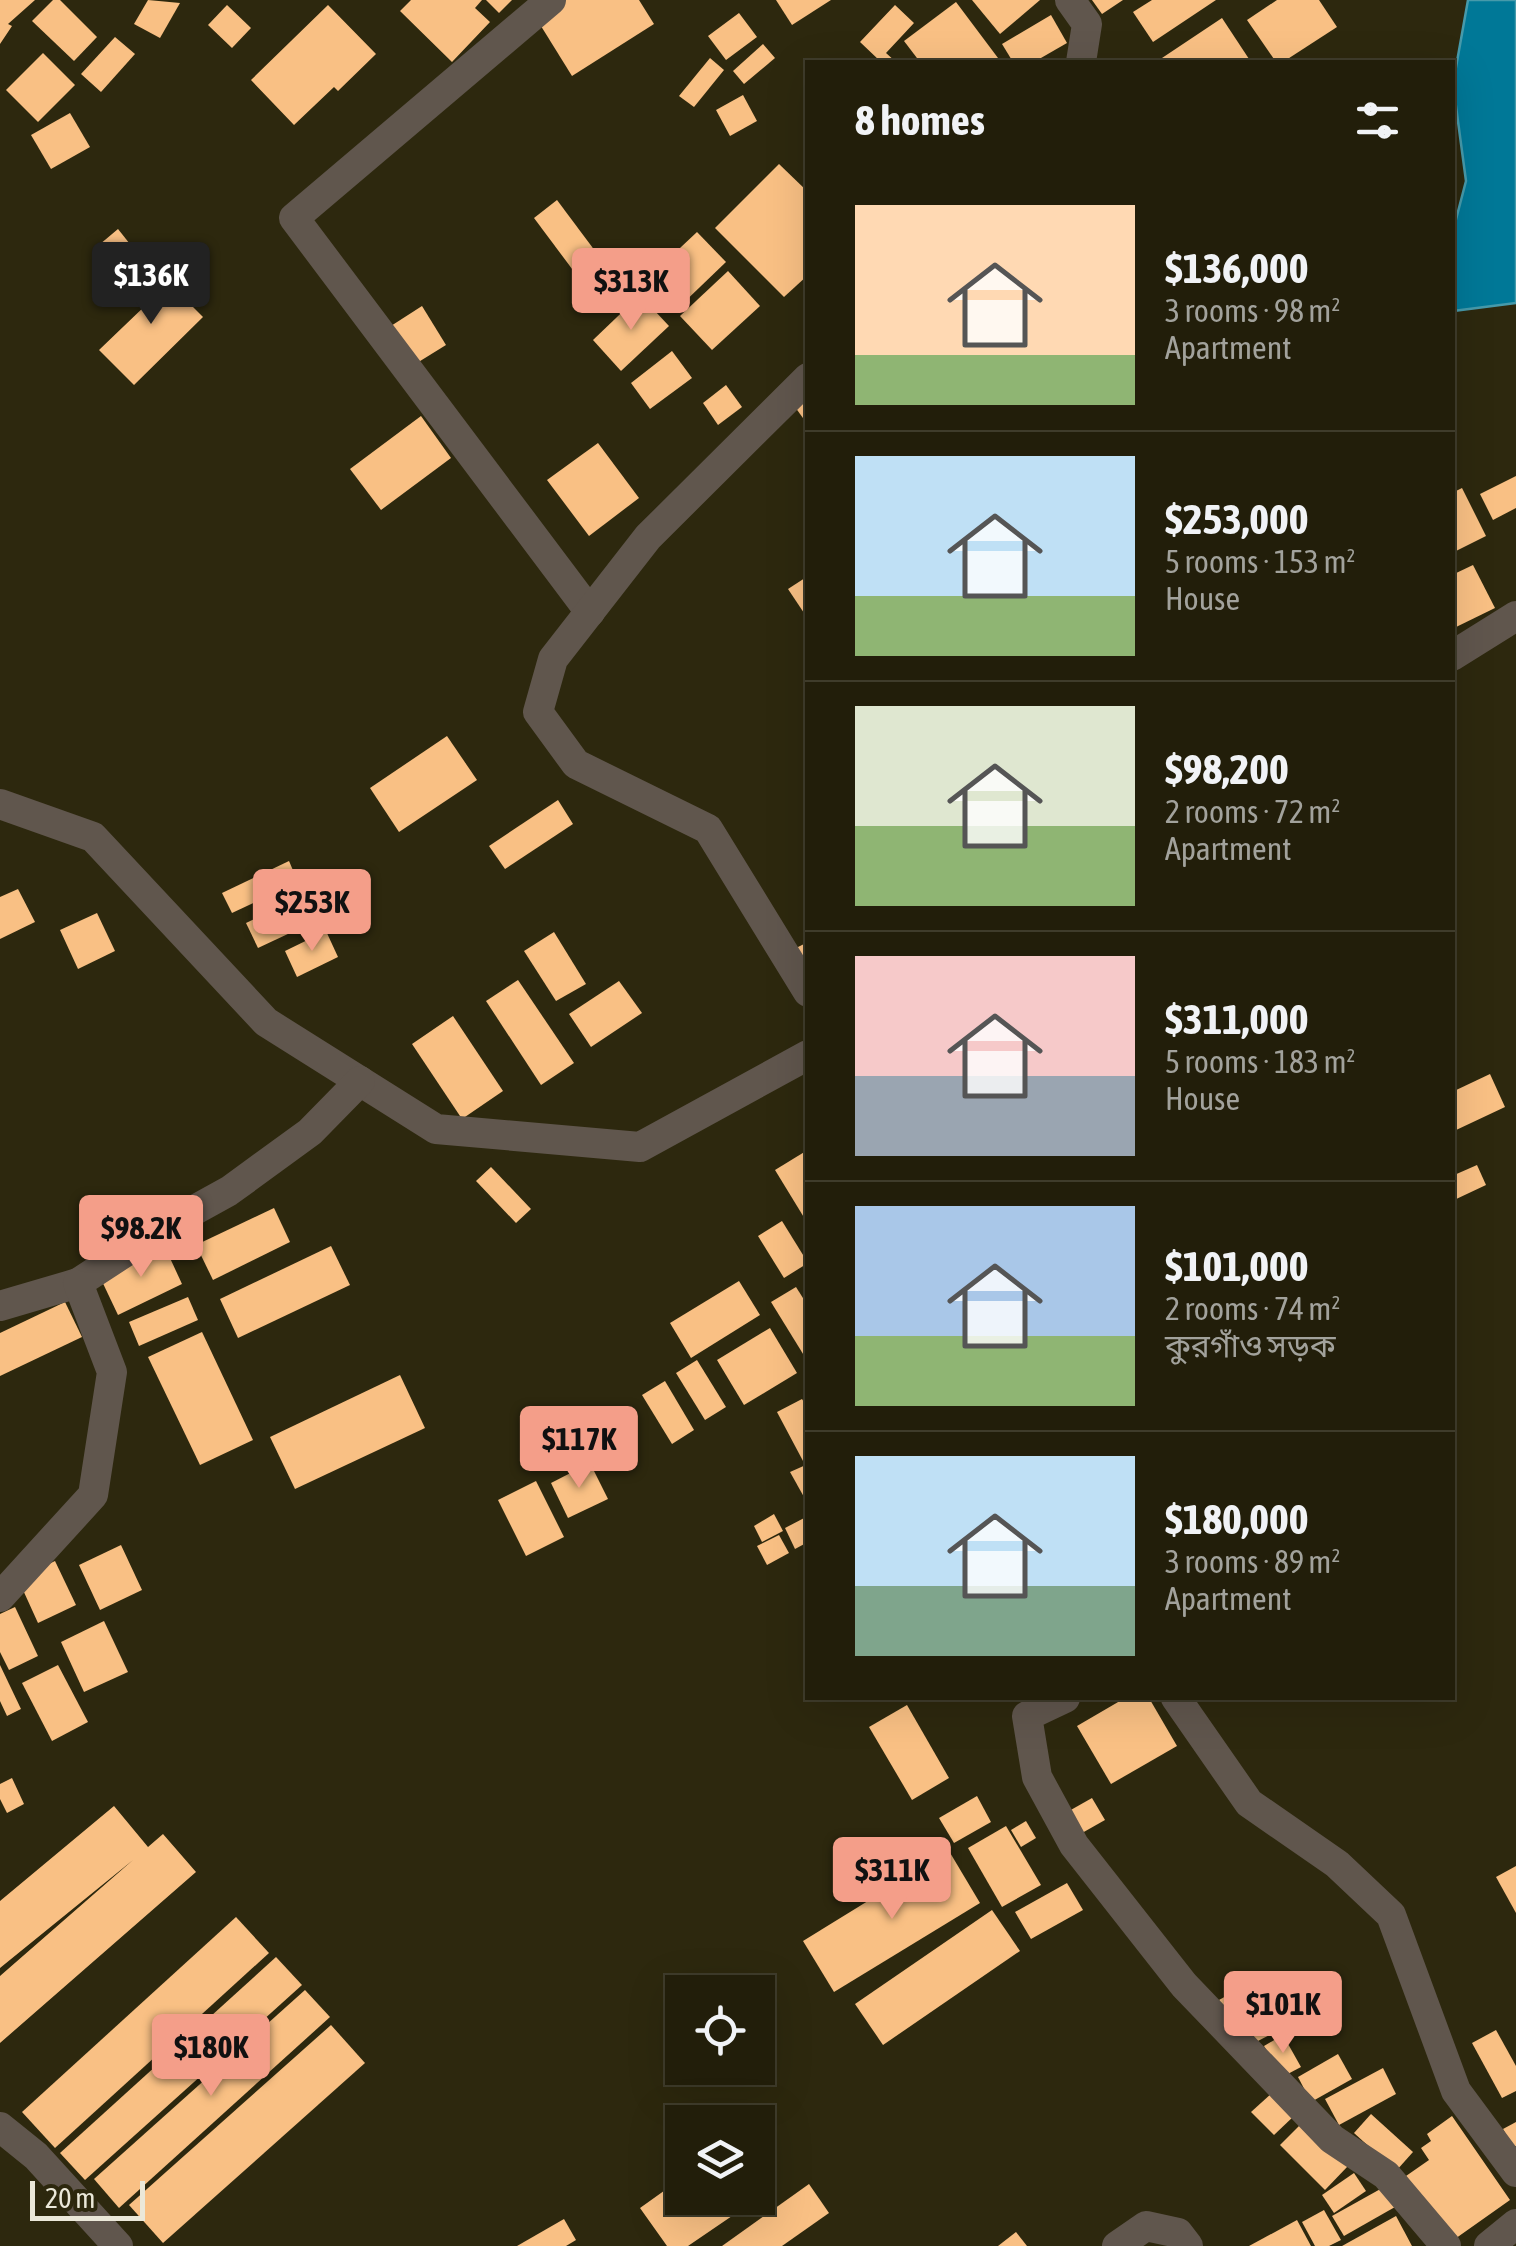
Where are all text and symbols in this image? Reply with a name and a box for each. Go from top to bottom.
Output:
icon: filters [1350,93,1405,148]
text: 8 homes [855,96,985,144]
pin: $136K [81,242,221,327]
text: $136,000 [1165,244,1309,292]
icon: home [935,245,1055,365]
pin: $313K [561,248,701,333]
text: $136K [114,256,188,293]
text: $313K [594,262,668,299]
text: 3 rooms · 98 m² [1165,292,1340,329]
text: Apartment [1165,329,1291,366]
text: $253,000 [1165,495,1309,543]
icon: home [935,496,1055,616]
text: 5 rooms · 153 m² [1165,543,1355,580]
text: House [1165,580,1240,617]
text: $98,200 [1165,745,1289,793]
icon: home [935,746,1055,866]
text: 2 rooms · 72 m² [1165,793,1340,830]
text: Apartment [1165,830,1291,867]
pin: $253K [242,869,382,954]
text: $253K [275,883,349,920]
text: $311,000 [1165,995,1309,1043]
icon: home [935,996,1055,1116]
text: 5 rooms · 183 m² [1165,1043,1355,1080]
text: House [1165,1080,1240,1117]
pin: $98.2K [60,1195,222,1280]
text: $98.2K [101,1209,181,1246]
text: $101,000 [1165,1242,1309,1290]
icon: home [935,1246,1055,1366]
text: 2 rooms · 74 m² [1165,1290,1340,1327]
text: কুরগাঁও সড়ক [1165,1327,1336,1364]
pin: $117K [509,1406,649,1491]
text: $117K [542,1420,616,1457]
text: $180,000 [1165,1495,1309,1543]
icon: home [935,1496,1055,1616]
text: 3 rooms · 89 m² [1165,1543,1340,1580]
text: Apartment [1165,1580,1291,1617]
pin: $311K [822,1837,962,1922]
text: $311K [855,1851,929,1888]
pin: $101K [1213,1971,1353,2056]
map controls [665,1975,775,2215]
button: locate [665,1975,775,2085]
text: $101K [1246,1985,1320,2022]
pin: $180K [141,2014,281,2099]
text: $180K [174,2028,248,2065]
button: layers [665,2105,775,2215]
scale bar [30,2176,145,2220]
text: 20 m [45,2182,95,2214]

